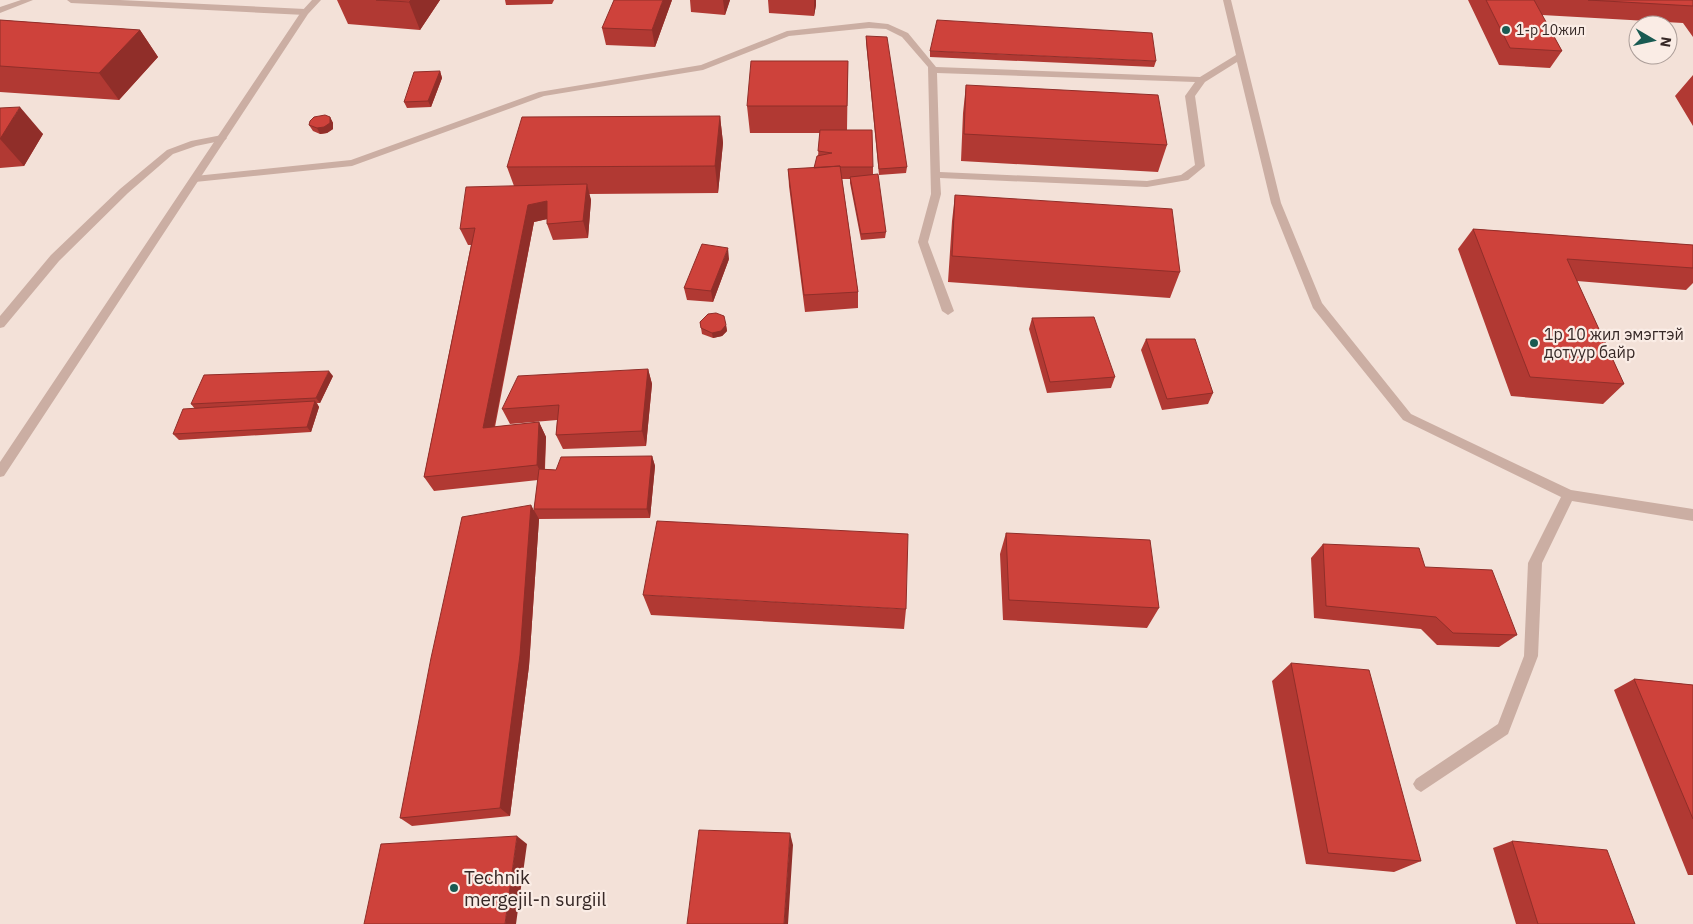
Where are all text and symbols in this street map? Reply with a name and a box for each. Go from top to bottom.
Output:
north arrow [1628,15,1678,65]
place label: 1-р 10жил [1516,21,1585,39]
marker: 1-р 10жил [1500,24,1512,36]
text: N [1656,36,1676,48]
place label: 1р 10 жил эмэгтэй дотуур байр [1544,324,1684,362]
marker: 1р 10 жил эмэгтэй дотуур байр [1528,337,1540,349]
place label: Technik mergejil-n surgiil [464,865,607,911]
marker: Technik mergejil-n surgiil [448,882,460,894]

